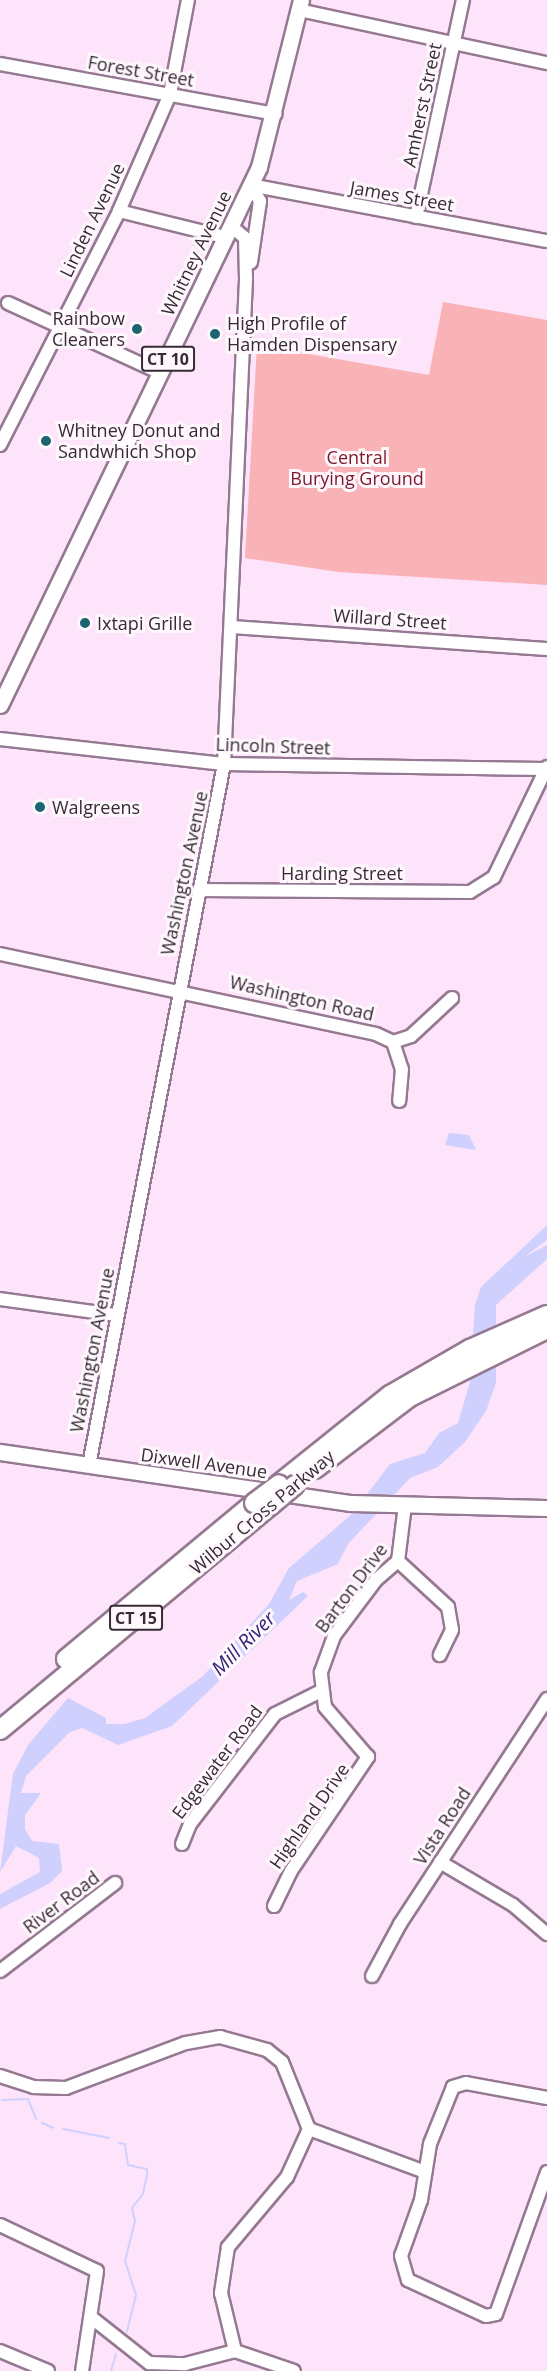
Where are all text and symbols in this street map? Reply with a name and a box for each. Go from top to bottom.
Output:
street label: Amherst Street [398,41,446,169]
street label: Forest Street [86,51,196,91]
street label: Linden Avenue [55,159,129,281]
street label: James Street [348,176,456,216]
street label: Whitney Avenue [156,187,236,319]
place label: Rainbow Cleaners [52,308,125,350]
place label: High Profile of Hamden Dispensary [227,313,397,356]
marker: Rainbow Cleaners [130,322,144,336]
marker: High Profile of Hamden Dispensary [208,327,222,341]
road number: CT 10 [141,346,195,372]
place label: Whitney Donut and Sandwhich Shop [58,420,221,462]
marker: Whitney Donut and Sandwhich Shop [39,434,53,448]
park label: Central Burying Ground [290,447,424,490]
street label: Willard Street [333,604,447,634]
place label: Ixtapi Grille [97,612,192,634]
marker: Ixtapi Grille [78,616,92,630]
street label: Lincoln Street [215,733,331,759]
street label: Washington Avenue [156,789,212,957]
place label: Walgreens [52,796,140,818]
marker: Walgreens [33,800,47,814]
street label: Harding Street [281,862,403,884]
street label: Washington Road [228,971,376,1025]
street label: Washington Avenue [65,1266,119,1434]
street label: Dixwell Avenue [139,1443,269,1483]
street label: Wilbur Cross Parkway [185,1445,339,1579]
street label: Barton Drive [310,1539,392,1637]
road number: CT 15 [109,1605,163,1631]
water label: Mill River [206,1606,280,1680]
street label: Edgewater Road [167,1701,267,1823]
street label: Highland Drive [265,1759,353,1873]
street label: Vista Road [409,1783,475,1869]
street label: River Road [19,1866,103,1938]

